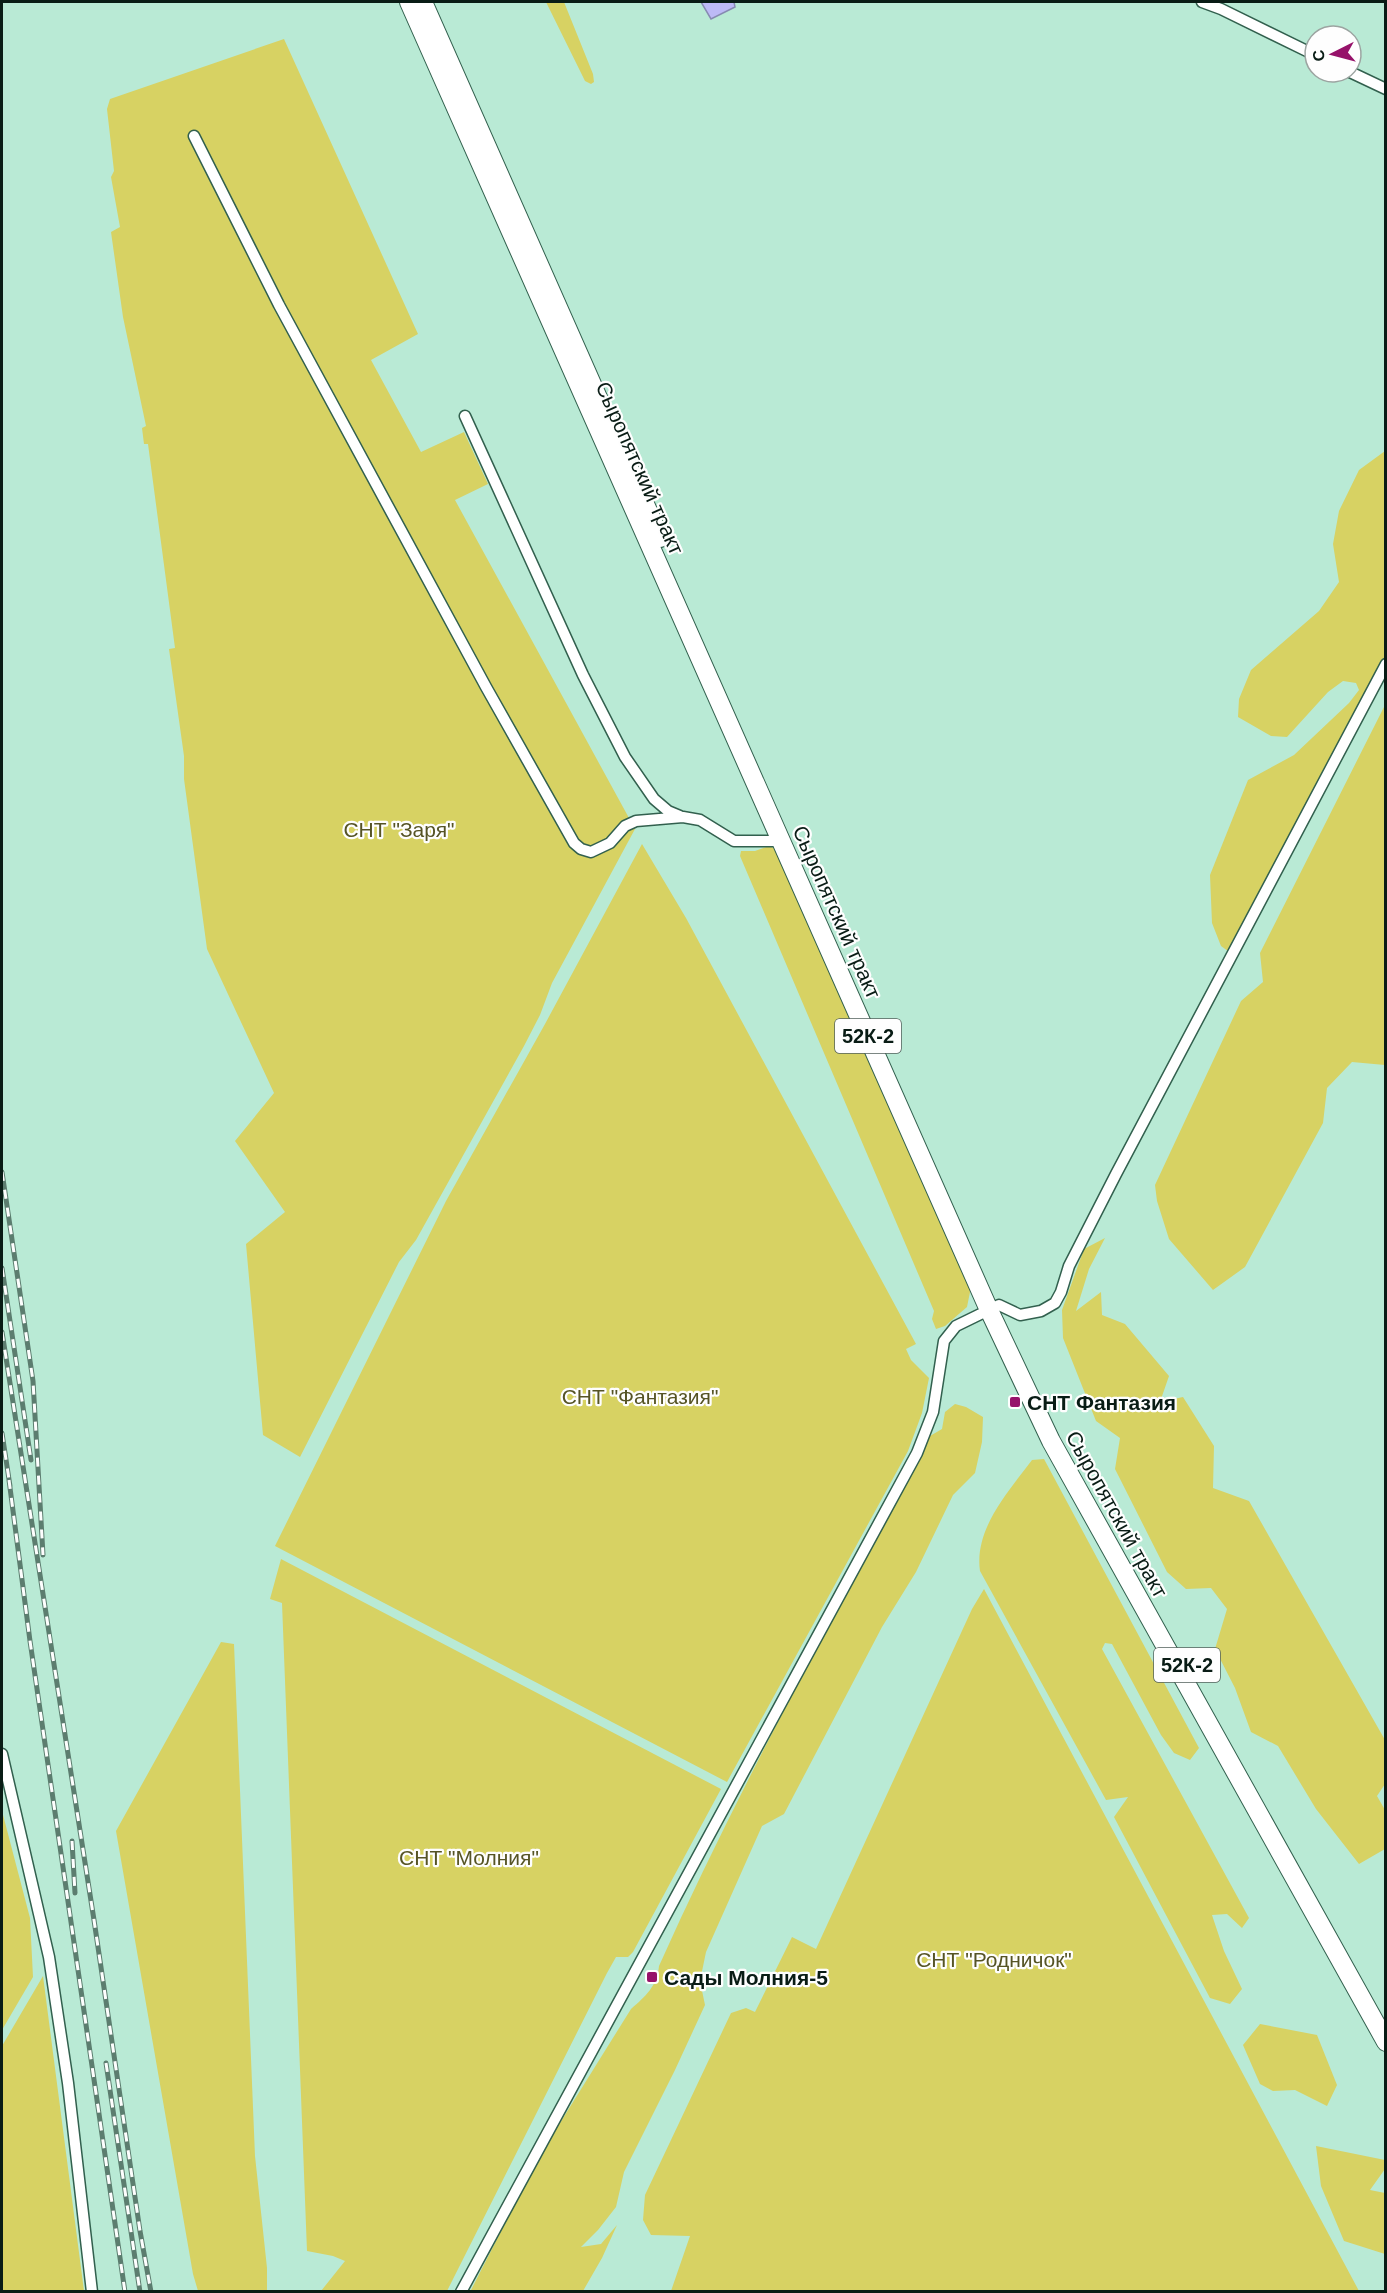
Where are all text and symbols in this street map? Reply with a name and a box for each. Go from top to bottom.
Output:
north arrow [1303,24,1363,84]
text: С [1309,48,1328,62]
street label: Сыропятский тракт [592,378,689,558]
park label: СНТ "Заря" [343,818,455,841]
street label: Сыропятский тракт [789,822,886,1002]
road number: 52К-2 [835,1019,901,1053]
park label: СНТ "Фантазия" [562,1385,718,1408]
place label: СНТ Фантазия [1027,1391,1176,1414]
marker: СНТ Фантазия [1008,1395,1022,1409]
street label: Сыропятский тракт [1062,1427,1173,1602]
road number: 52К-2 [1154,1648,1220,1682]
park label: СНТ "Молния" [399,1846,539,1869]
park label: СНТ "Родничок" [916,1948,1072,1971]
place label: Сады Молния-5 [664,1966,828,1989]
marker: Сады Молния-5 [645,1970,659,1984]

